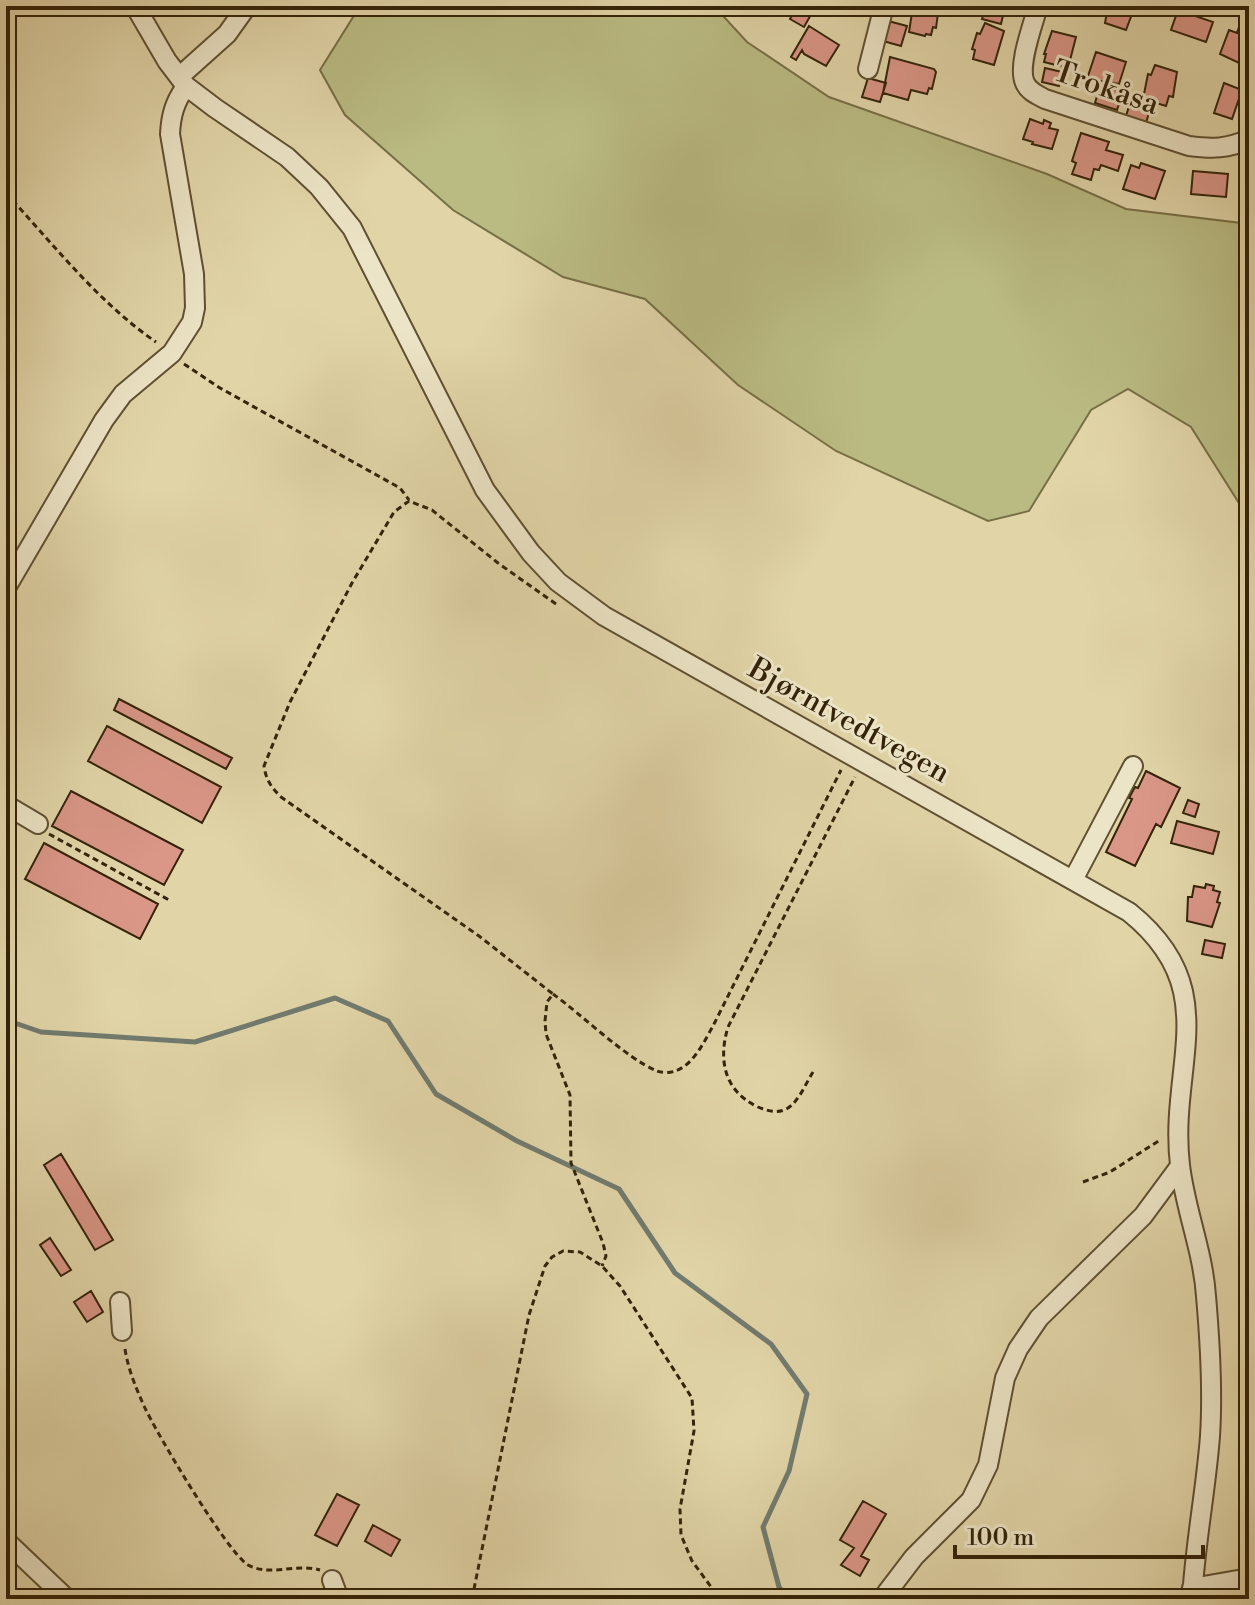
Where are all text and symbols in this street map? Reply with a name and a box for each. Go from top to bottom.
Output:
street label: Trokåsa [1048,52,1165,124]
street label: Bjørntvedtvegen [741,649,957,792]
scale bar [955,1509,1203,1559]
text: 100 m [967,1523,1034,1553]

